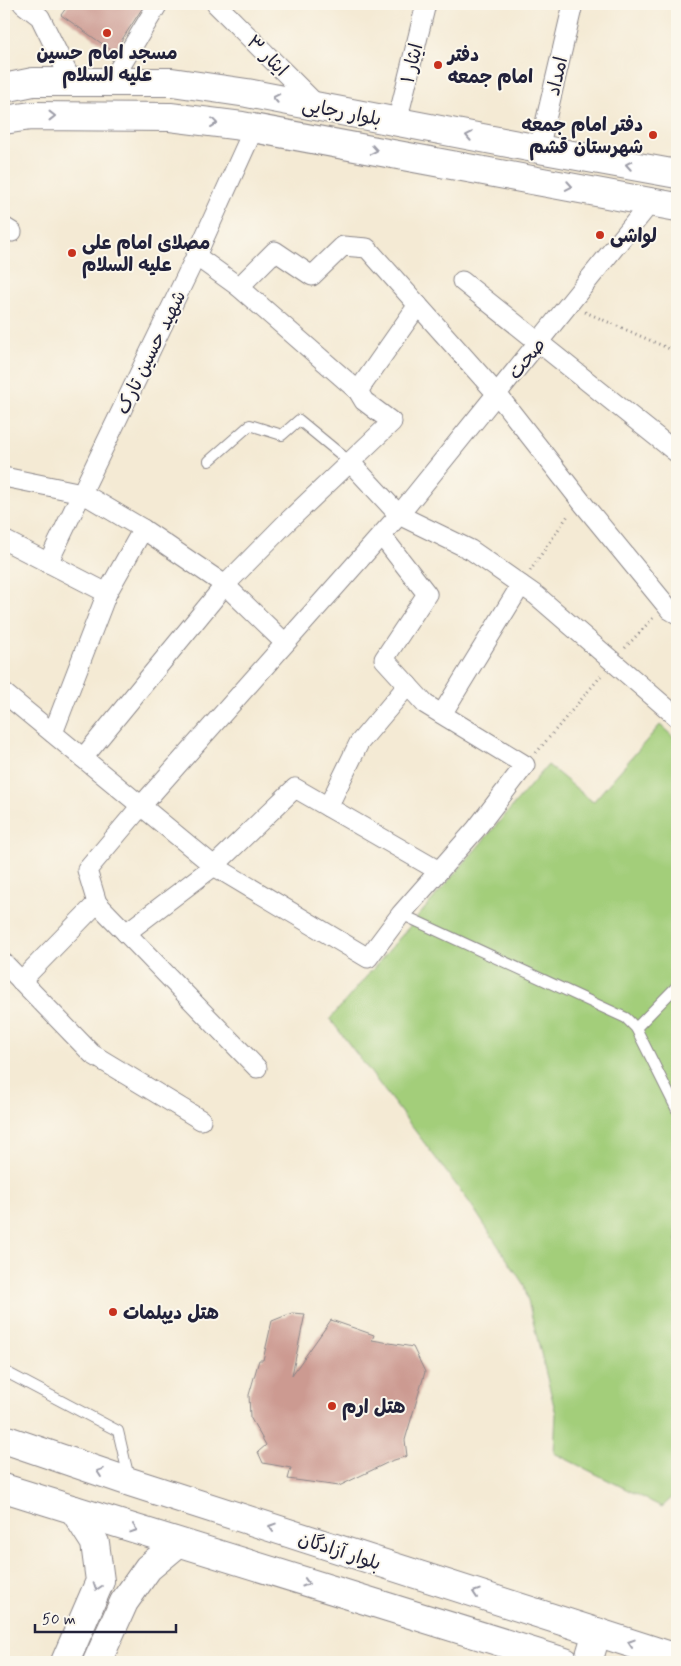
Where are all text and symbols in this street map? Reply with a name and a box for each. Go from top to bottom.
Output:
marker: مسجد امام حسین علیه السلام [101,27,113,39]
street label: ایثار ۳ [241,30,293,82]
place label: مسجد امام حسین علیه السلام [36,41,178,89]
street label: ایثار ۱ [395,41,429,86]
place label: دفتر امام جمعه [446,43,533,91]
street label: امداد [541,54,574,98]
marker: دفتر امام جمعه [432,59,444,71]
one-way arrow [271,93,280,104]
street label: بلوار رجایی [300,93,383,132]
one-way arrow [48,111,56,122]
place label: دفتر امام جمعه شهرستان قشم [522,113,643,161]
one-way arrow [210,117,219,127]
marker: دفتر امام جمعه شهرستان قشم [647,129,659,141]
one-way arrow [465,131,474,141]
one-way arrow [370,145,379,155]
one-way arrow [625,161,634,171]
one-way arrow [564,180,573,191]
place label: لواشی [610,224,657,249]
marker: لواشی [594,229,606,241]
place label: مصلای امام علی علیه السلام [82,231,210,279]
marker: مصلای امام علی علیه السلام [66,247,78,259]
street label: شهید حسین تارک [110,286,192,419]
street label: صحت [503,333,552,385]
place label: هتل دیپلمات [123,1301,219,1326]
marker: هتل دیپلمات [107,1306,119,1318]
place label: هتل ارم [342,1395,405,1421]
marker: هتل ارم [326,1400,338,1412]
one-way arrow [97,1468,105,1478]
one-way arrow [268,1523,276,1533]
one-way arrow [129,1524,137,1534]
street label: بلوار آزادگان [295,1526,384,1577]
one-way arrow [301,1577,309,1587]
one-way arrow [93,1582,103,1591]
one-way arrow [473,1589,481,1599]
scale bar [35,1601,176,1633]
text: 50 m [42,1610,76,1630]
one-way arrow [627,1639,636,1649]

